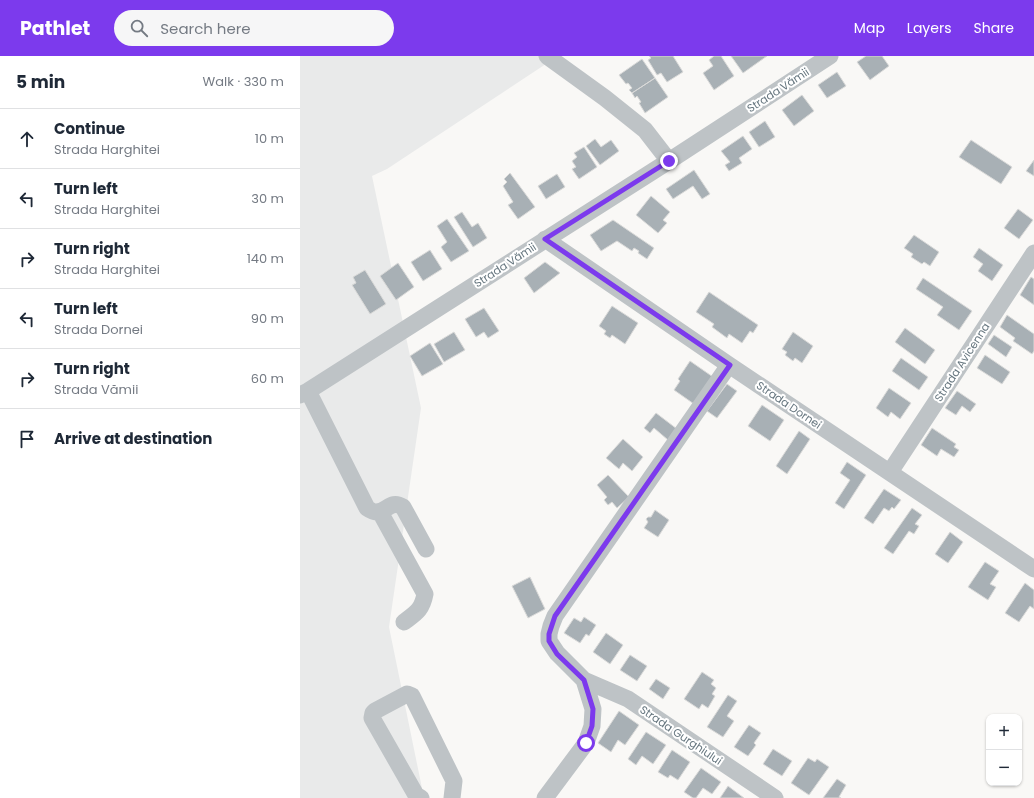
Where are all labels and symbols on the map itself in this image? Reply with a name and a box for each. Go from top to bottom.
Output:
street label: Strada Vămii [744,64,813,116]
route end [660,152,678,170]
street label: Strada Vămii [471,239,540,291]
street label: Strada Avicenna [930,319,994,405]
street label: Strada Dornei [753,377,825,433]
street label: Strada Gurghiului [637,701,726,769]
route start [577,734,595,752]

